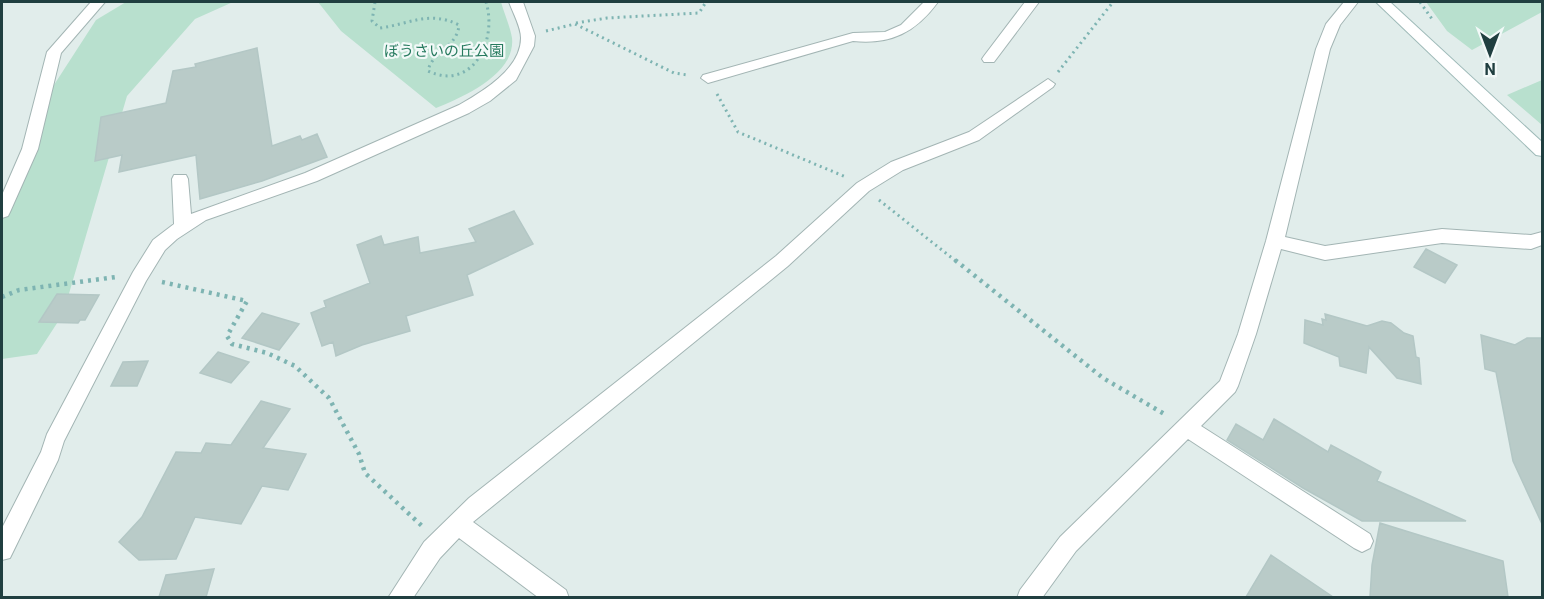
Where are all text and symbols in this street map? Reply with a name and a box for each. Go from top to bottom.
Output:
north arrow [1460,24,1520,84]
park label: ぼうさいの丘公園 [384,42,504,60]
text: N [1484,59,1496,78]

